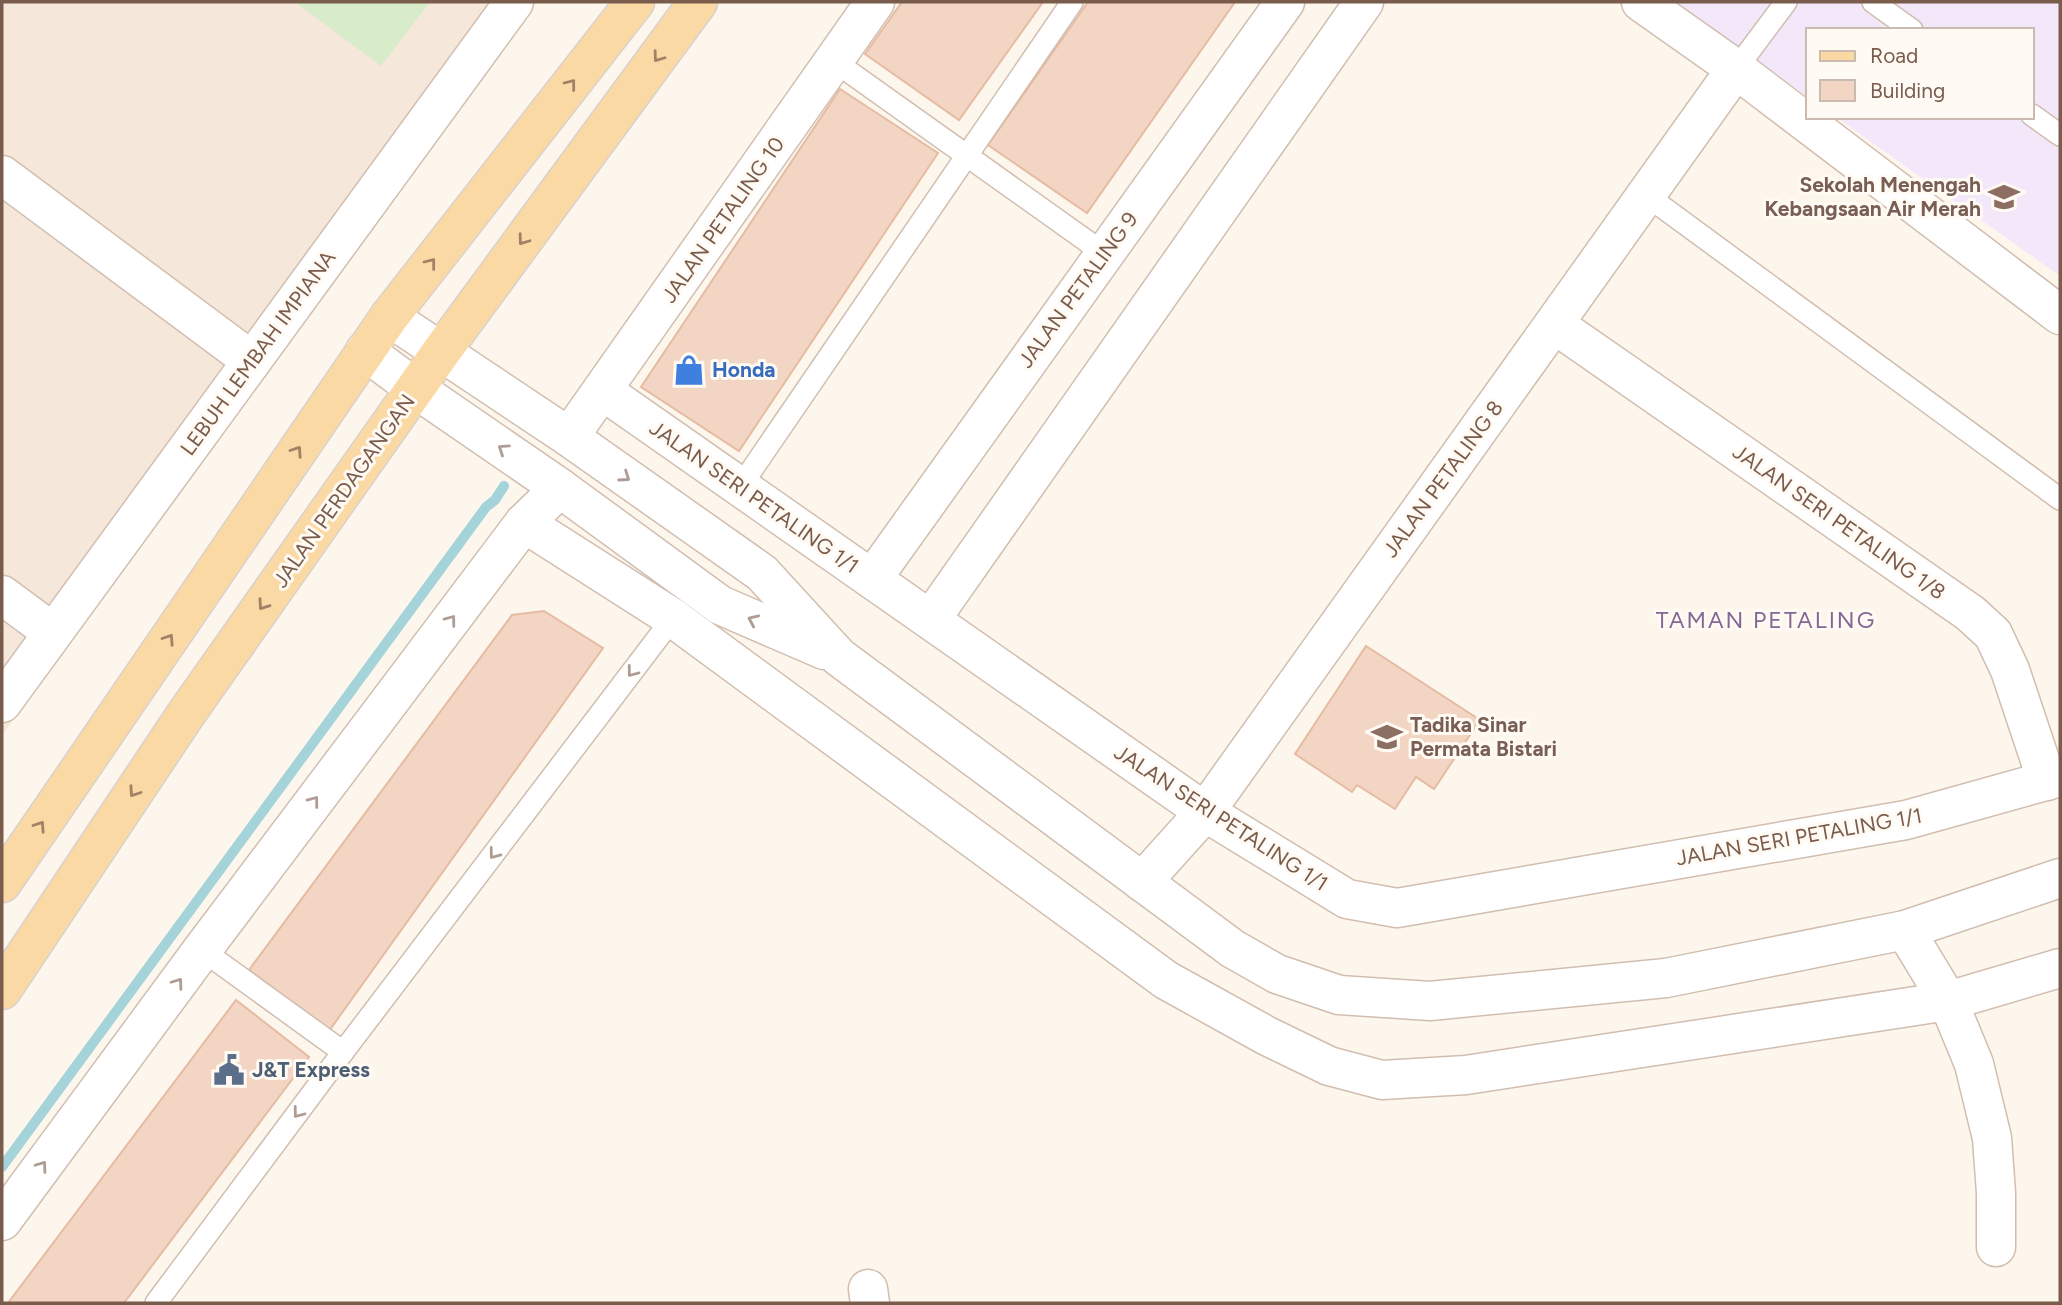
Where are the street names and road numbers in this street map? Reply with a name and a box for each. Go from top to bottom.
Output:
street label: JALAN PETALING 10 [656,132,789,307]
street label: JALAN PETALING 9 [1013,207,1143,372]
street label: LEBUH LEMBAH IMPIANA [175,245,340,460]
street label: JALAN PERDAGANGAN [267,389,420,592]
street label: JALAN PETALING 8 [1377,396,1508,562]
street label: JALAN SERI PETALING 1/1 [645,415,864,578]
street label: JALAN SERI PETALING 1/8 [1728,439,1950,605]
street label: JALAN SERI PETALING 1/1 [1110,739,1333,896]
street label: JALAN SERI PETALING 1/1 [1674,803,1924,870]

